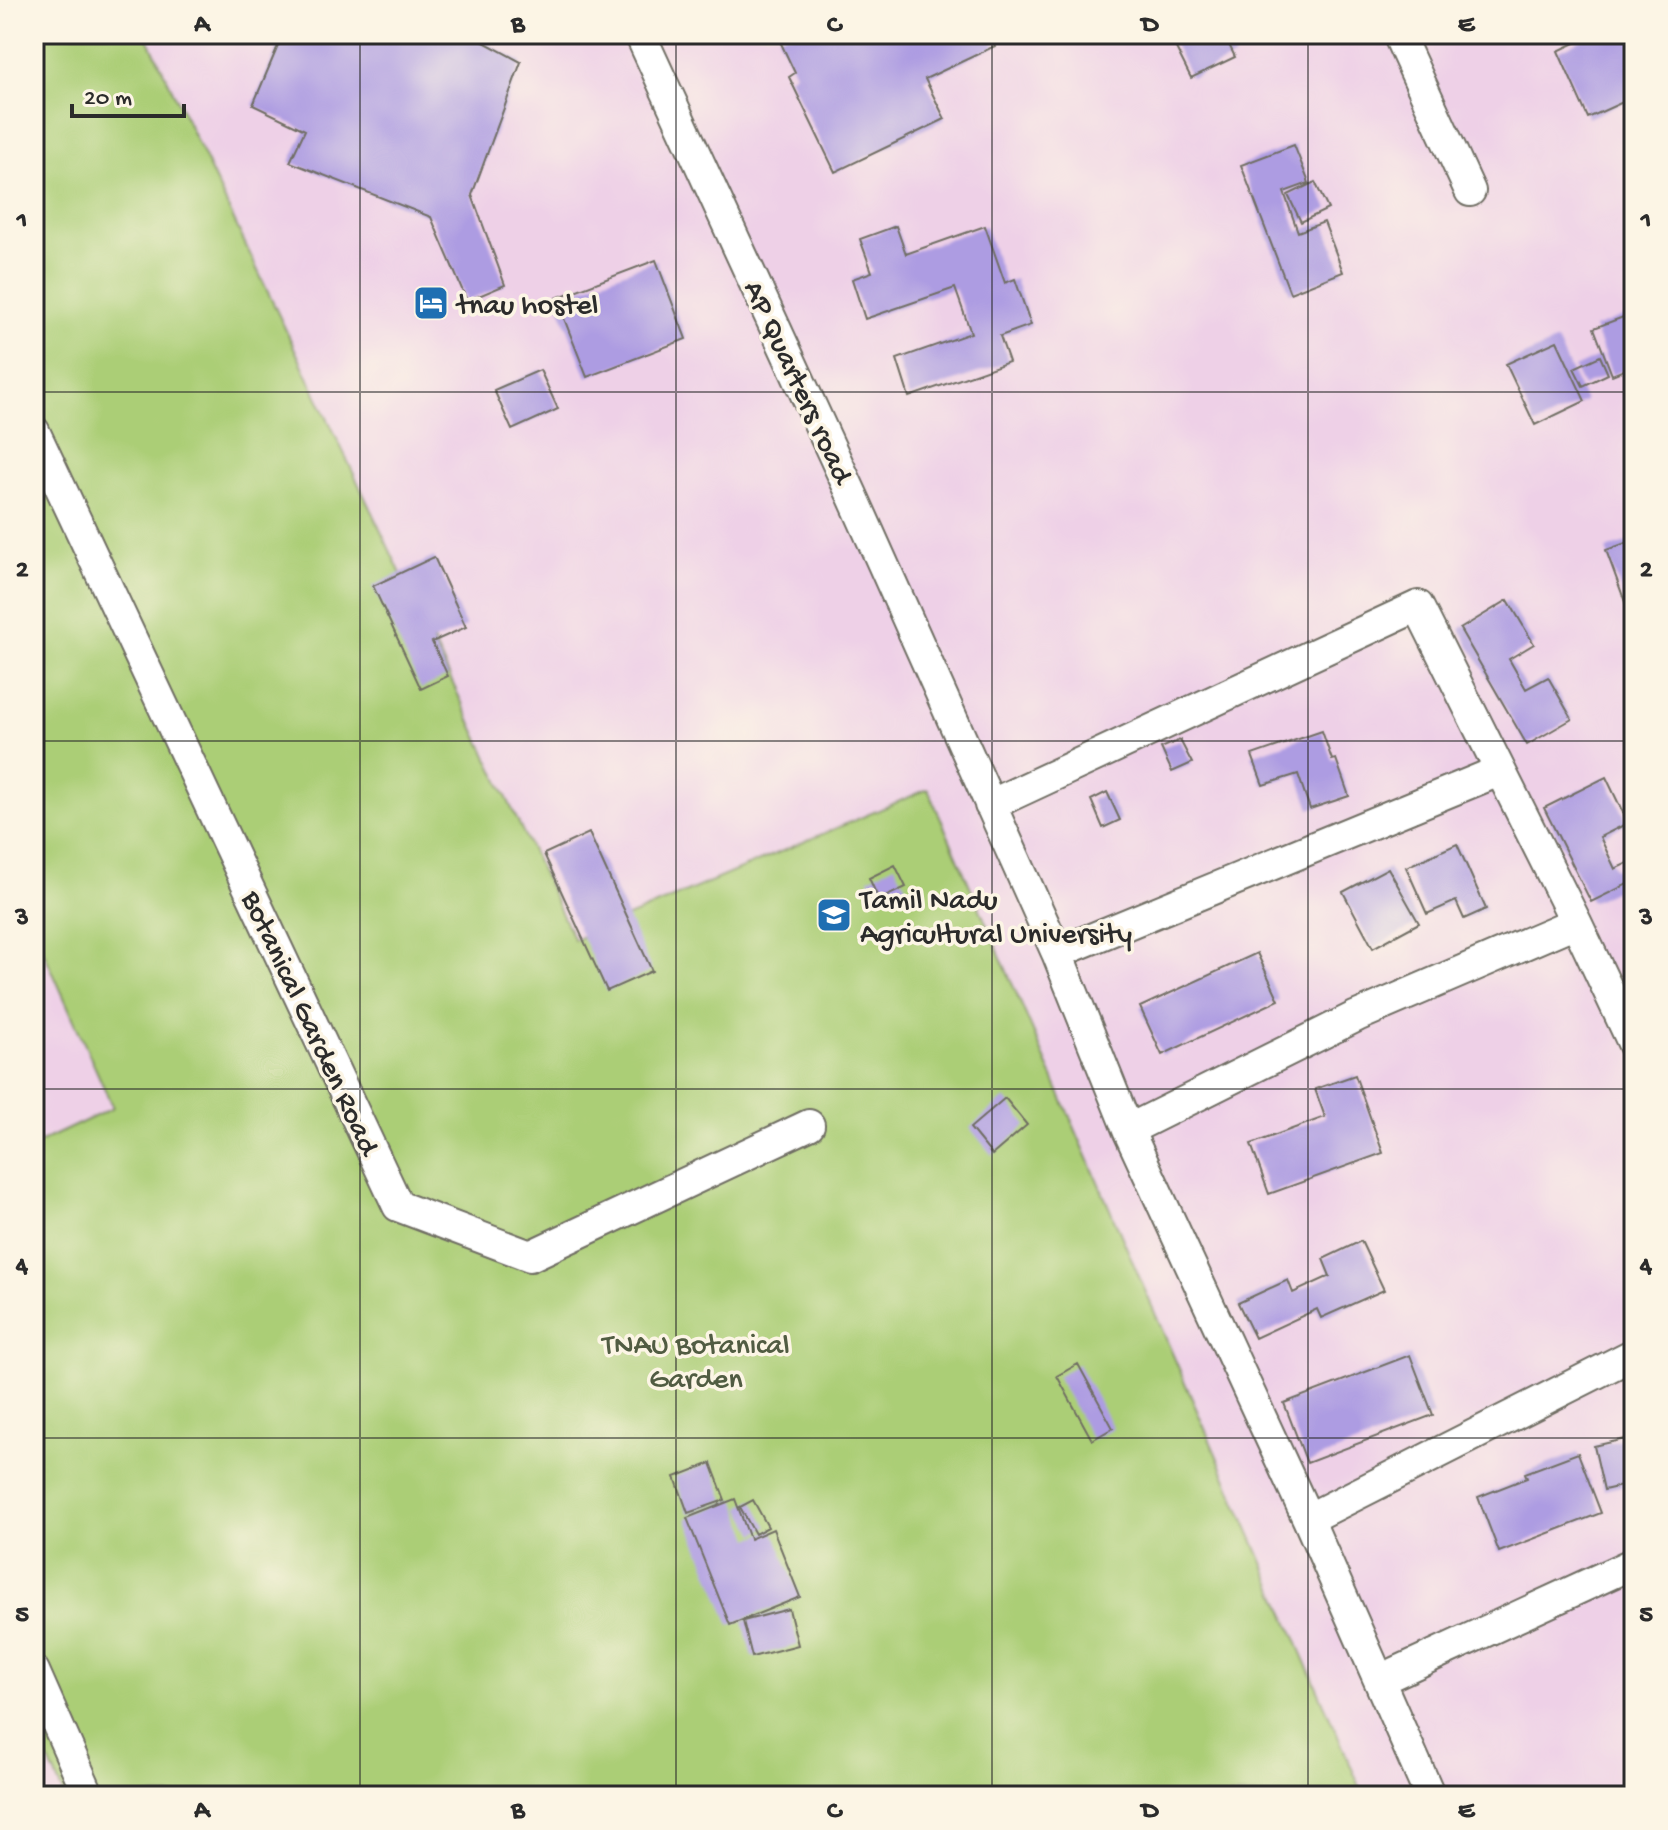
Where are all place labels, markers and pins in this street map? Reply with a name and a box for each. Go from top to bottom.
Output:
hotel icon: tnau hostel [412,284,450,322]
place label: tnau hostel [455,290,598,325]
place label: Tamil Nadu Agricultural University [858,885,1132,954]
school or university icon: Tamil Nadu Agricultural University [815,896,853,934]

